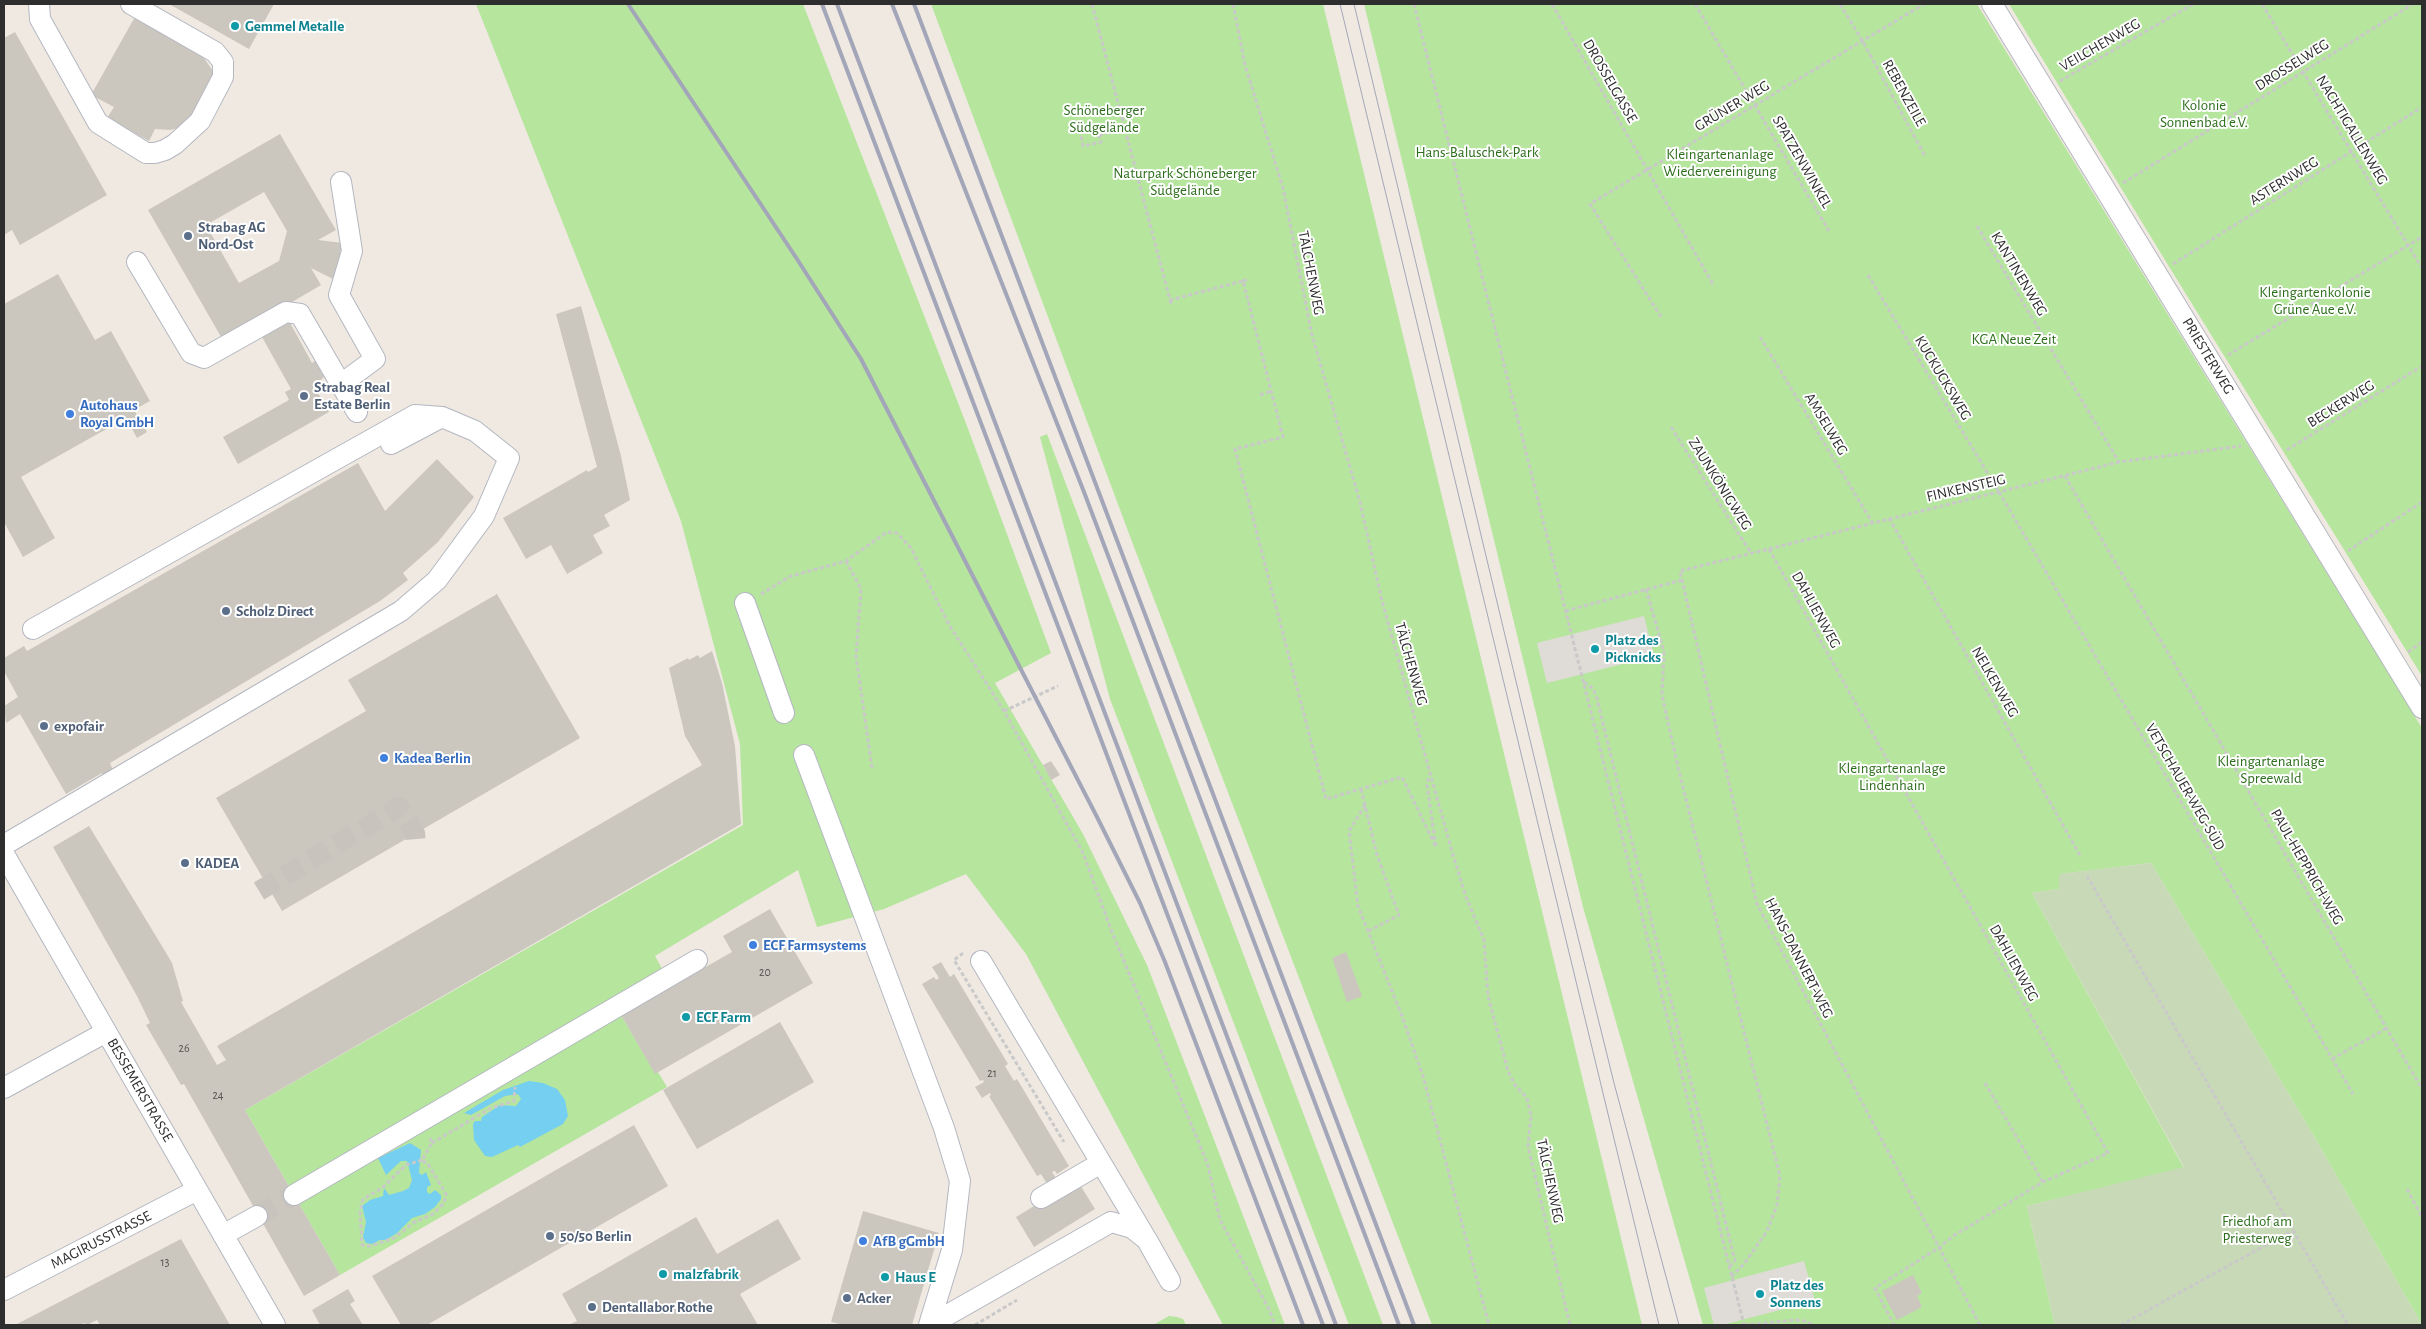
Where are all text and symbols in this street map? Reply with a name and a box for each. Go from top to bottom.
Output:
street label: VEILCHENWEG [2056,15,2144,75]
place label: Gemmel Metalle [245,17,344,35]
marker: Gemmel Metalle [229,20,241,32]
street label: DROSSELWEG [2252,35,2332,95]
street label: DROSSELGASSE [1579,36,1641,126]
street label: REBENZEILE [1878,56,1930,130]
street label: NACHTIGALLENWEG [2312,72,2392,188]
street label: GRÜNER WEG [1691,77,1773,135]
park label: Kolonie Sonnenbad e.V. [2160,96,2248,131]
park label: Schöneberger Südgelände [1064,101,1144,136]
street label: SPATZENWINKEL [1768,113,1836,211]
park label: Hans-Baluschek-Park [1416,143,1538,161]
park label: Kleingartenanlage Wiedervereinigung [1663,145,1777,180]
street label: ASTERNWEG [2246,153,2322,209]
park label: Naturpark Schöneberger Südgelände [1113,164,1257,199]
place label: Strabag AG Nord-Ost [198,218,265,253]
street label: TÄLCHENWEG [1294,229,1328,317]
street label: KANTINENWEG [1987,229,2051,319]
marker: Strabag AG Nord-Ost [182,230,194,242]
park label: Kleingartenkolonie Grüne Aue e.V. [2259,283,2371,318]
street label: PRIESTERWEG [2178,314,2238,398]
park label: KGA Neue Zeit [1972,330,2056,348]
street label: KUCKUCKSWEG [1911,332,1975,424]
street label: BECKERWEG [2304,376,2378,432]
place label: Strabag Real Estate Berlin [314,378,391,413]
street label: AMSELWEG [1800,389,1852,459]
marker: Strabag Real Estate Berlin [298,390,310,402]
place label: Autohaus Royal GmbH [80,396,154,431]
marker: Autohaus Royal GmbH [64,408,76,420]
street label: ZAUNKÖNIGWEG [1684,434,1756,534]
street label: FINKENSTEIG [1925,470,2007,506]
street label: DAHLIENWEG [1787,568,1845,652]
place label: Scholz Direct [236,602,314,620]
marker: Scholz Direct [220,605,232,617]
street label: TÄLCHENWEG [1391,620,1431,708]
place label: Platz des Picknicks [1605,631,1661,666]
marker: Platz des Picknicks [1589,643,1601,655]
street label: NELKENWEG [1968,643,2022,721]
place label: expofair [54,717,104,735]
marker: expofair [38,720,50,732]
street label: VETSCHAUER-WEG-SÜD [2141,720,2229,854]
place label: Kadea Berlin [394,749,471,767]
marker: Kadea Berlin [378,752,390,764]
park label: Kleingartenanlage Spreewald [2217,752,2325,787]
park label: Kleingartenanlage Lindenhain [1838,759,1946,794]
street label: PAUL-HEPPRICH-WEG [2267,806,2347,928]
place label: KADEA [195,854,239,872]
marker: KADEA [179,857,191,869]
street label: HANS-DANNERT-WEG [1761,895,1837,1021]
street label: DAHLIENWEG [1985,921,2043,1005]
place label: ECF Farmsystems [763,936,866,954]
marker: ECF Farmsystems [747,939,759,951]
house number: 20 [759,965,771,979]
place label: ECF Farm [696,1008,751,1026]
marker: ECF Farm [680,1011,692,1023]
street label: BESSEMERSTRASSE [103,1035,177,1145]
house number: 26 [178,1041,190,1055]
house number: 21 [987,1066,997,1080]
house number: 24 [212,1088,224,1102]
street label: TÄLCHENWEG [1532,1137,1568,1225]
street label: MAGIRUSSTRASSE [48,1207,154,1273]
park label: Friedhof am Priesterweg [2222,1212,2292,1247]
place label: 50/50 Berlin [560,1227,632,1245]
marker: 50/50 Berlin [544,1230,556,1242]
place label: AfB gGmbH [873,1232,945,1250]
marker: AfB gGmbH [857,1235,869,1247]
house number: 13 [160,1255,170,1269]
place label: malzfabrik [673,1265,739,1283]
marker: malzfabrik [657,1268,669,1280]
place label: Haus E [895,1268,936,1286]
marker: Haus E [879,1271,891,1283]
place label: Platz des Sonnens [1770,1276,1824,1311]
marker: Platz des Sonnens [1754,1288,1766,1300]
place label: Acker [857,1289,891,1307]
marker: Acker [841,1292,853,1304]
place label: Dentallabor Rothe [602,1298,713,1316]
marker: Dentallabor Rothe [586,1301,598,1313]

